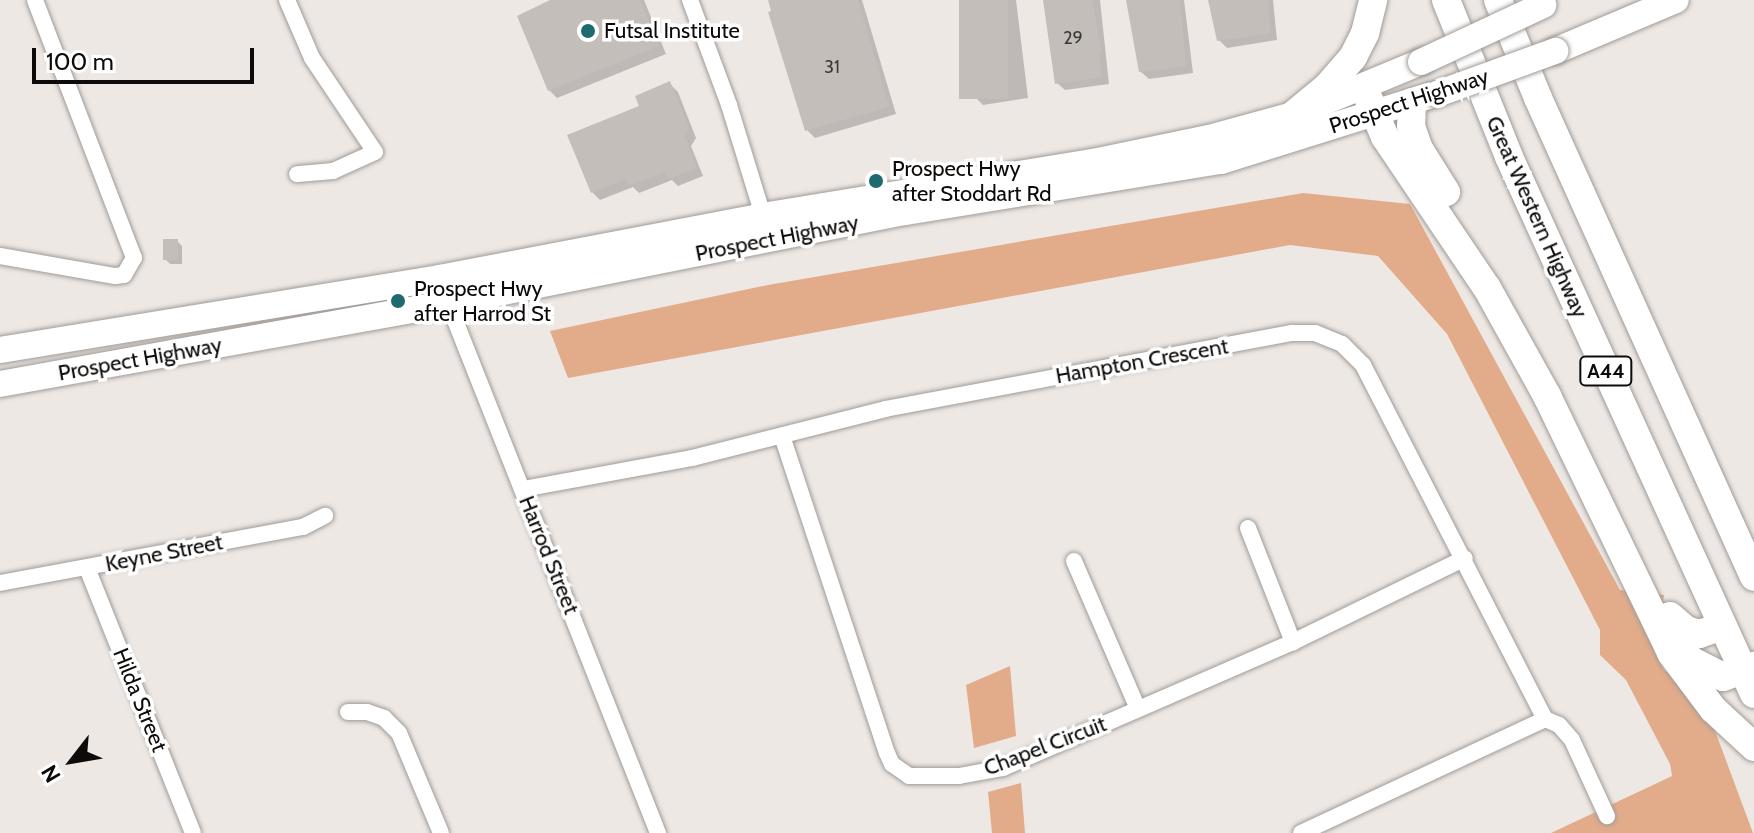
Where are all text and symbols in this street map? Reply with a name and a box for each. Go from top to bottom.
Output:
place label: Futsal Institute [604,18,740,44]
marker: Futsal Institute [579,22,597,40]
house number: 29 [1063,27,1083,49]
scale bar [36,32,258,82]
text: 100 m [46,47,114,76]
house number: 31 [824,56,840,78]
street label: Prospect Highway [1326,63,1492,139]
street label: Great Western Highway [1481,112,1593,322]
place label: Prospect Hwy after Stoddart Rd [892,155,1052,206]
marker: Prospect Hwy after Stoddart Rd [867,172,885,190]
street label: Prospect Highway [693,209,861,267]
place label: Prospect Hwy after Harrod St [414,275,551,326]
marker: Prospect Hwy after Harrod St [389,292,407,310]
street label: Prospect Highway [56,332,224,386]
street label: Hampton Crescent [1054,333,1230,389]
road number: A44 [1578,355,1634,387]
street label: Harrod Street [513,492,585,618]
street label: Keyne Street [103,529,225,577]
street label: Hilda Street [107,644,173,756]
street label: Chapel Circuit [980,711,1110,781]
north arrow [32,721,112,801]
text: N [35,760,67,787]

